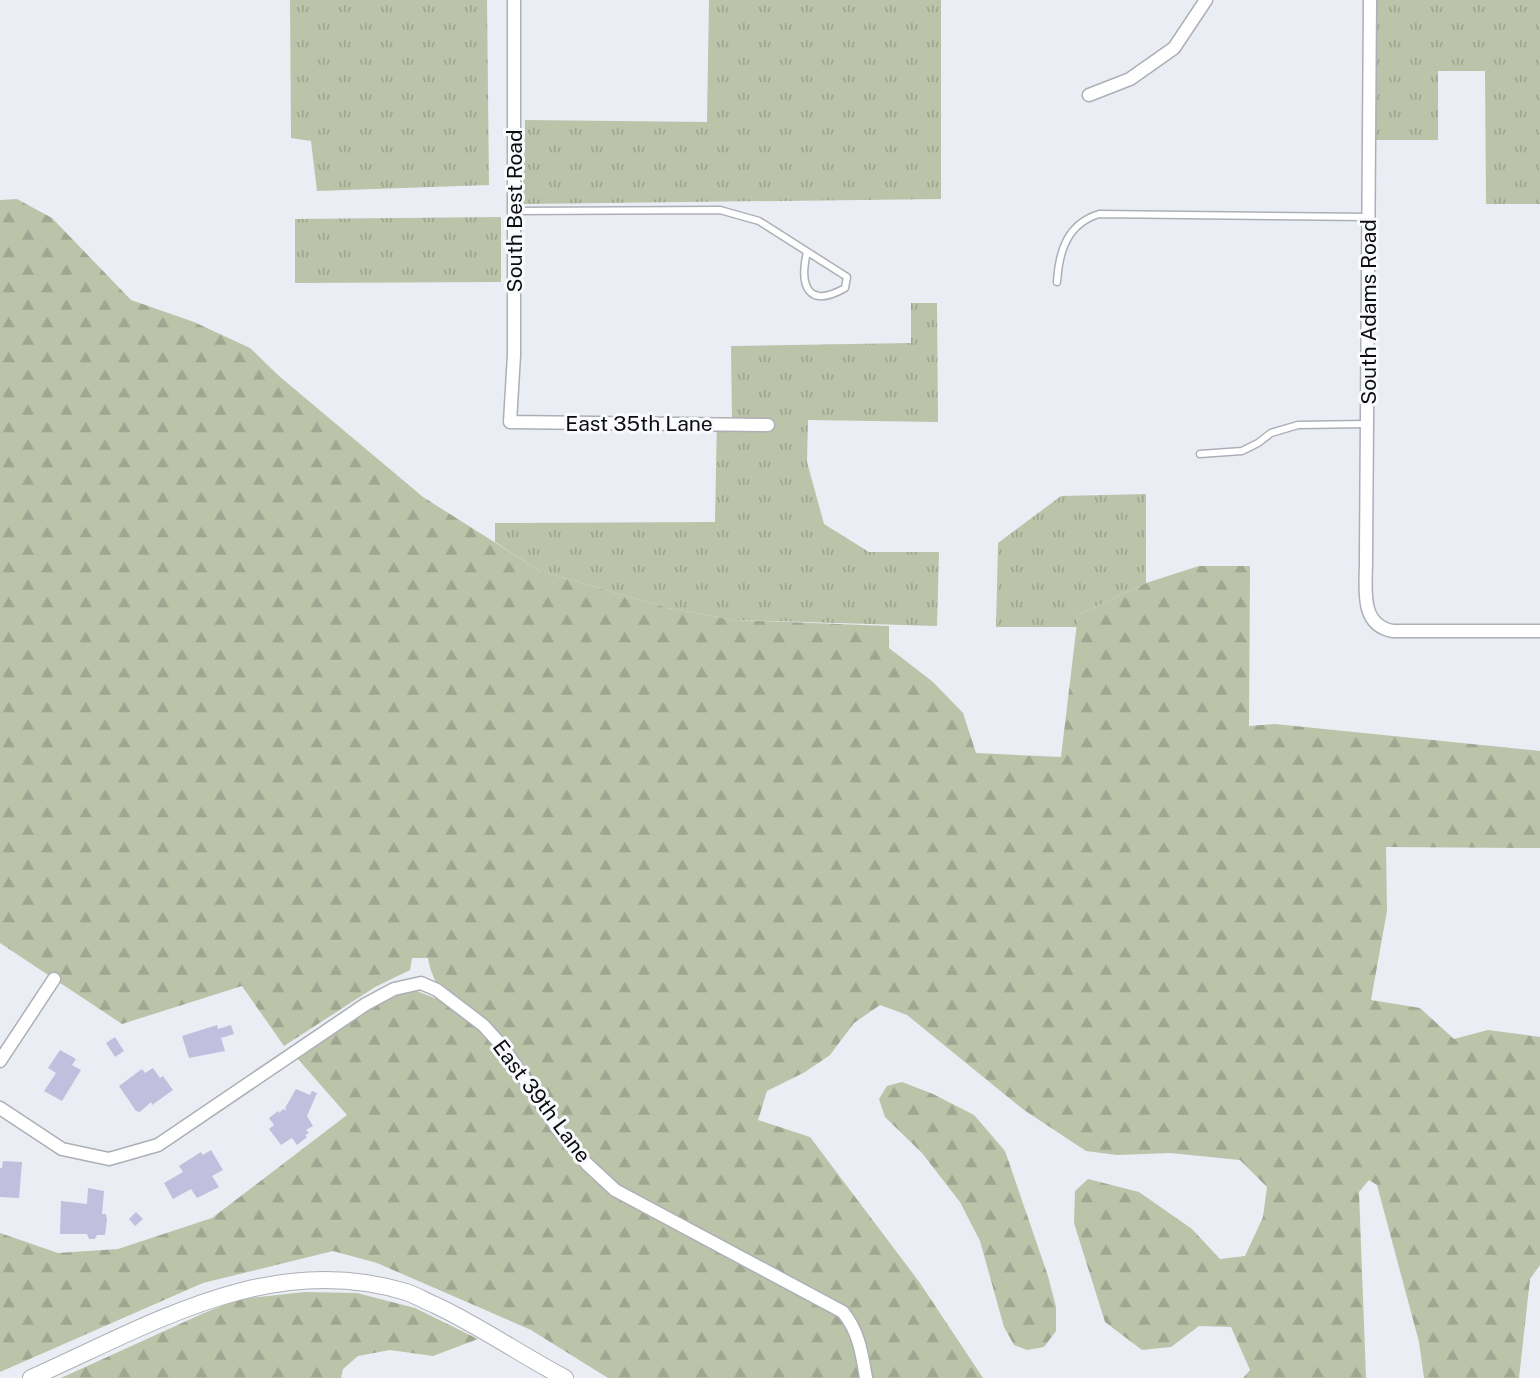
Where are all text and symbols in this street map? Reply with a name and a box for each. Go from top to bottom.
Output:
street label: South Best Road [502,130,527,292]
street label: South Adams Road [1356,219,1381,405]
street label: East 35th Lane [565,411,713,436]
street label: East 39th Lane [488,1035,596,1167]

